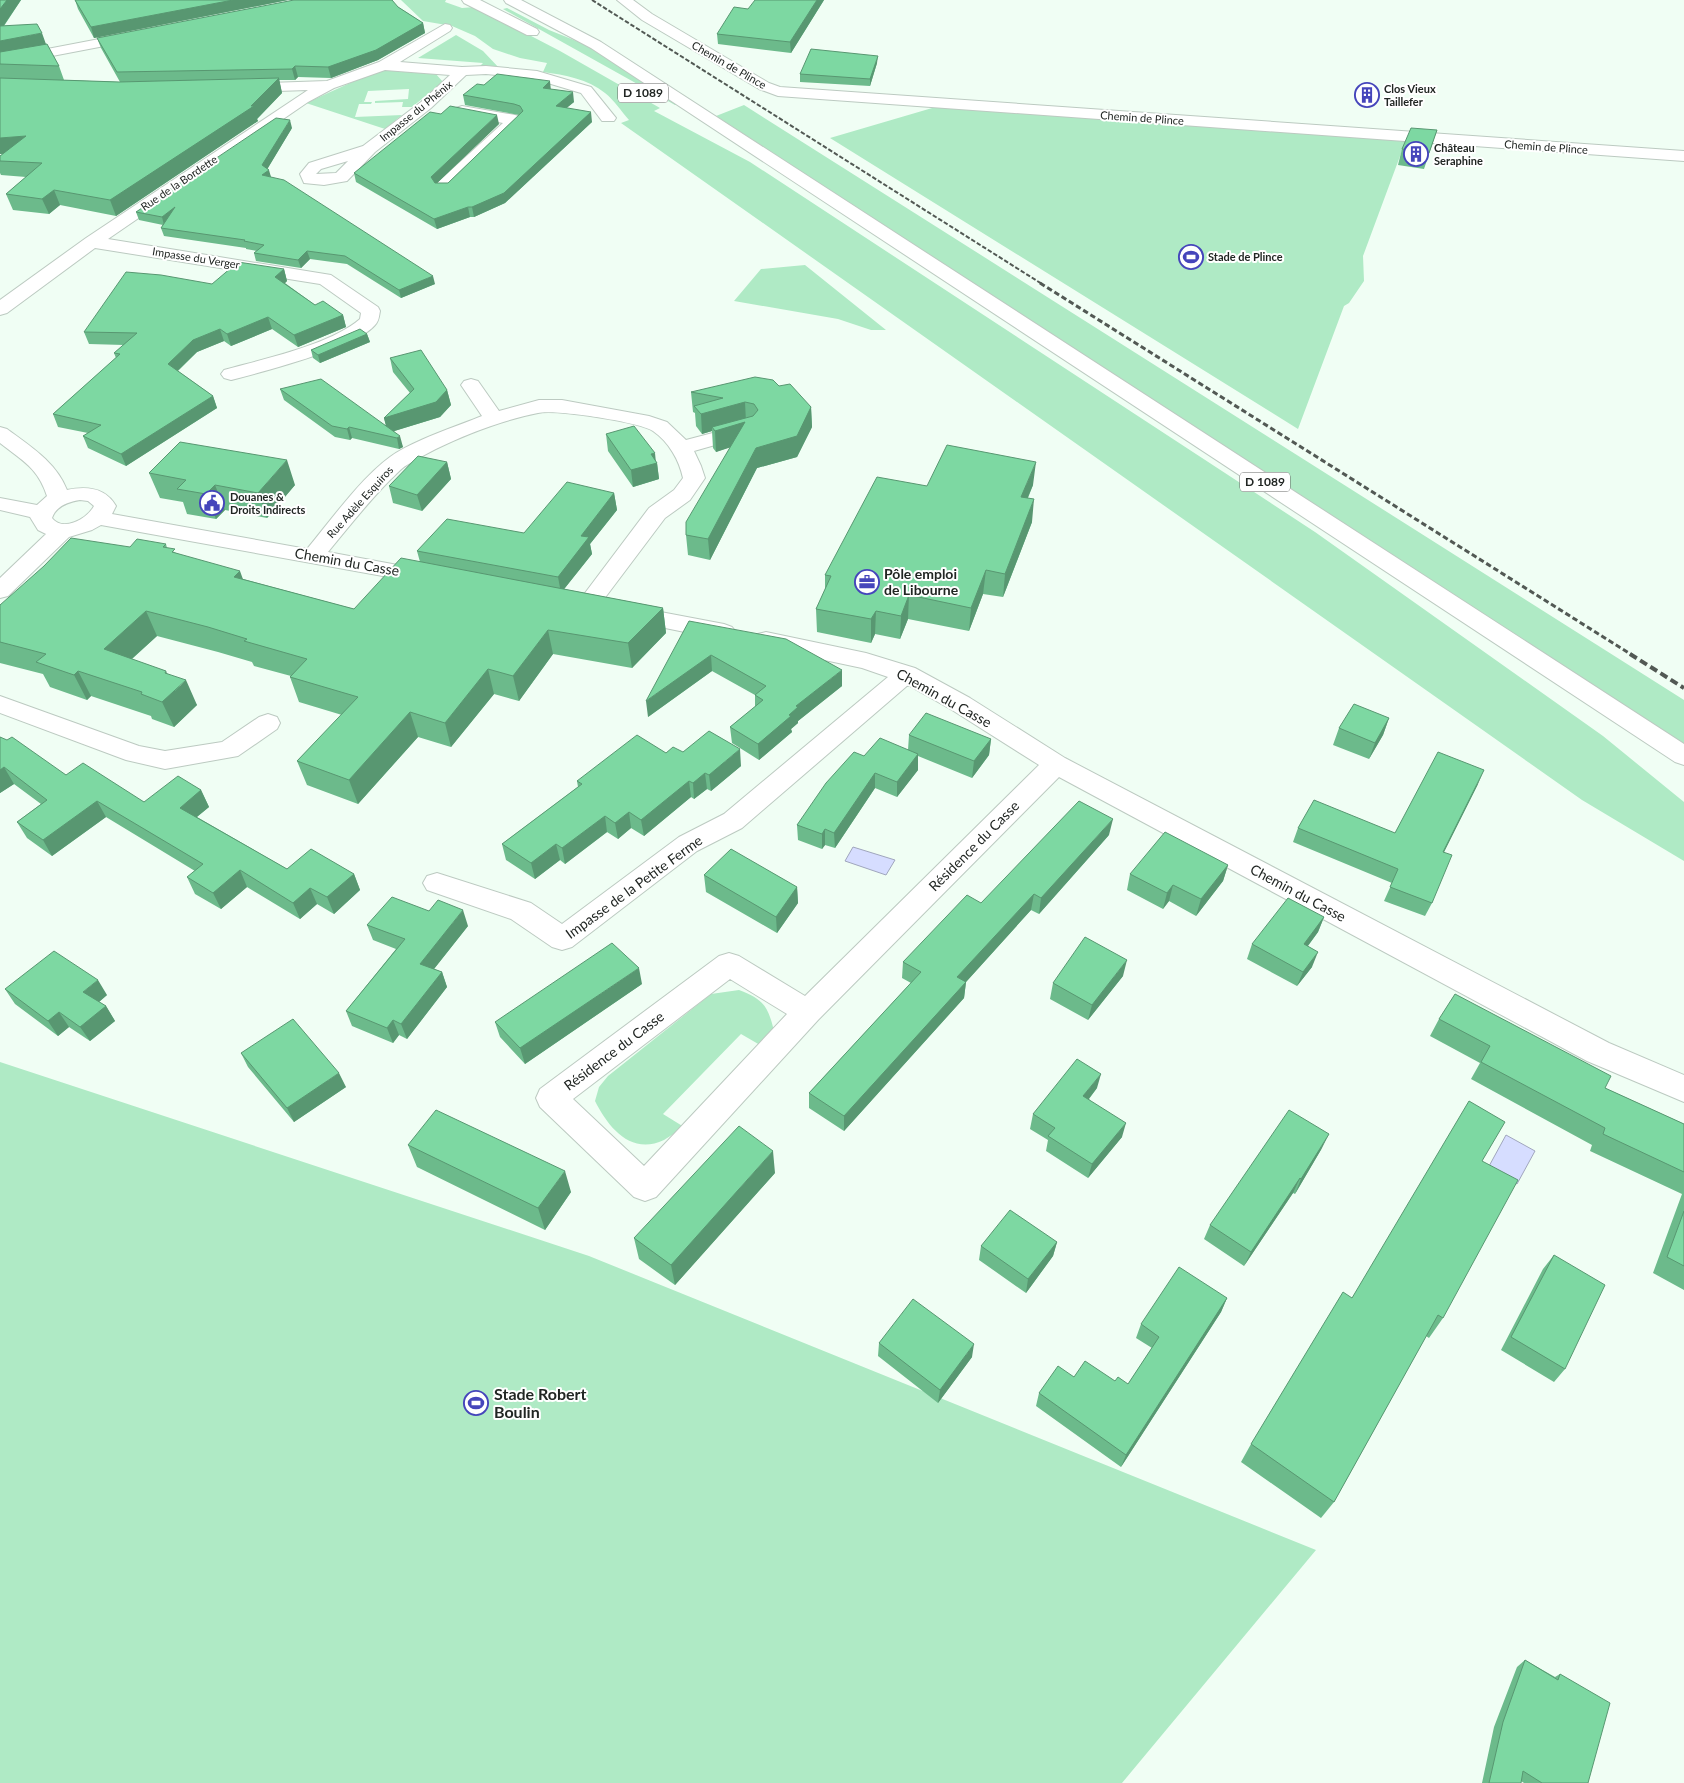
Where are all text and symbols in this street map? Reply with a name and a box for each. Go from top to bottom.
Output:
street label: Chemin de Plince [690,38,769,91]
street label: Impasse du Phénix [377,77,455,144]
building icon: Clos Vieux Taillefer [1354,82,1380,108]
place label: Clos Vieux Taillefer [1384,82,1436,108]
road number: D 1089 [618,84,668,102]
street label: Chemin de Plince [1100,108,1184,127]
street label: Chemin de Plince [1504,137,1588,156]
building icon: Château Seraphine [1403,141,1429,167]
place label: Château Seraphine [1434,141,1483,167]
street label: Rue de la Bordette [138,152,220,213]
street label: Impasse du Verger [151,244,241,271]
sports icon: Stade de Plince [1178,244,1204,270]
place label: Stade de Plince [1208,250,1283,263]
street label: Rue Adèle Esquiros [324,463,395,540]
road number: D 1089 [1240,472,1290,492]
public building icon: Douanes & Droits Indirects [199,490,225,516]
place label: Douanes & Droits Indirects [230,490,306,516]
street label: Chemin du Casse [293,544,401,579]
place label: Pôle emploi de Libourne [884,565,959,598]
office icon: Pôle emploi de Libourne [854,569,880,595]
street label: Chemin du Casse [894,664,995,731]
street label: Résidence du Casse [925,797,1022,894]
street label: Impasse de la Petite Ferme [562,831,705,942]
street label: Chemin du Casse [1247,860,1349,925]
street label: Résidence du Casse [560,1007,667,1094]
place label: Stade Robert Boulin [494,1384,587,1421]
sports icon: Stade Robert Boulin [463,1390,489,1416]

